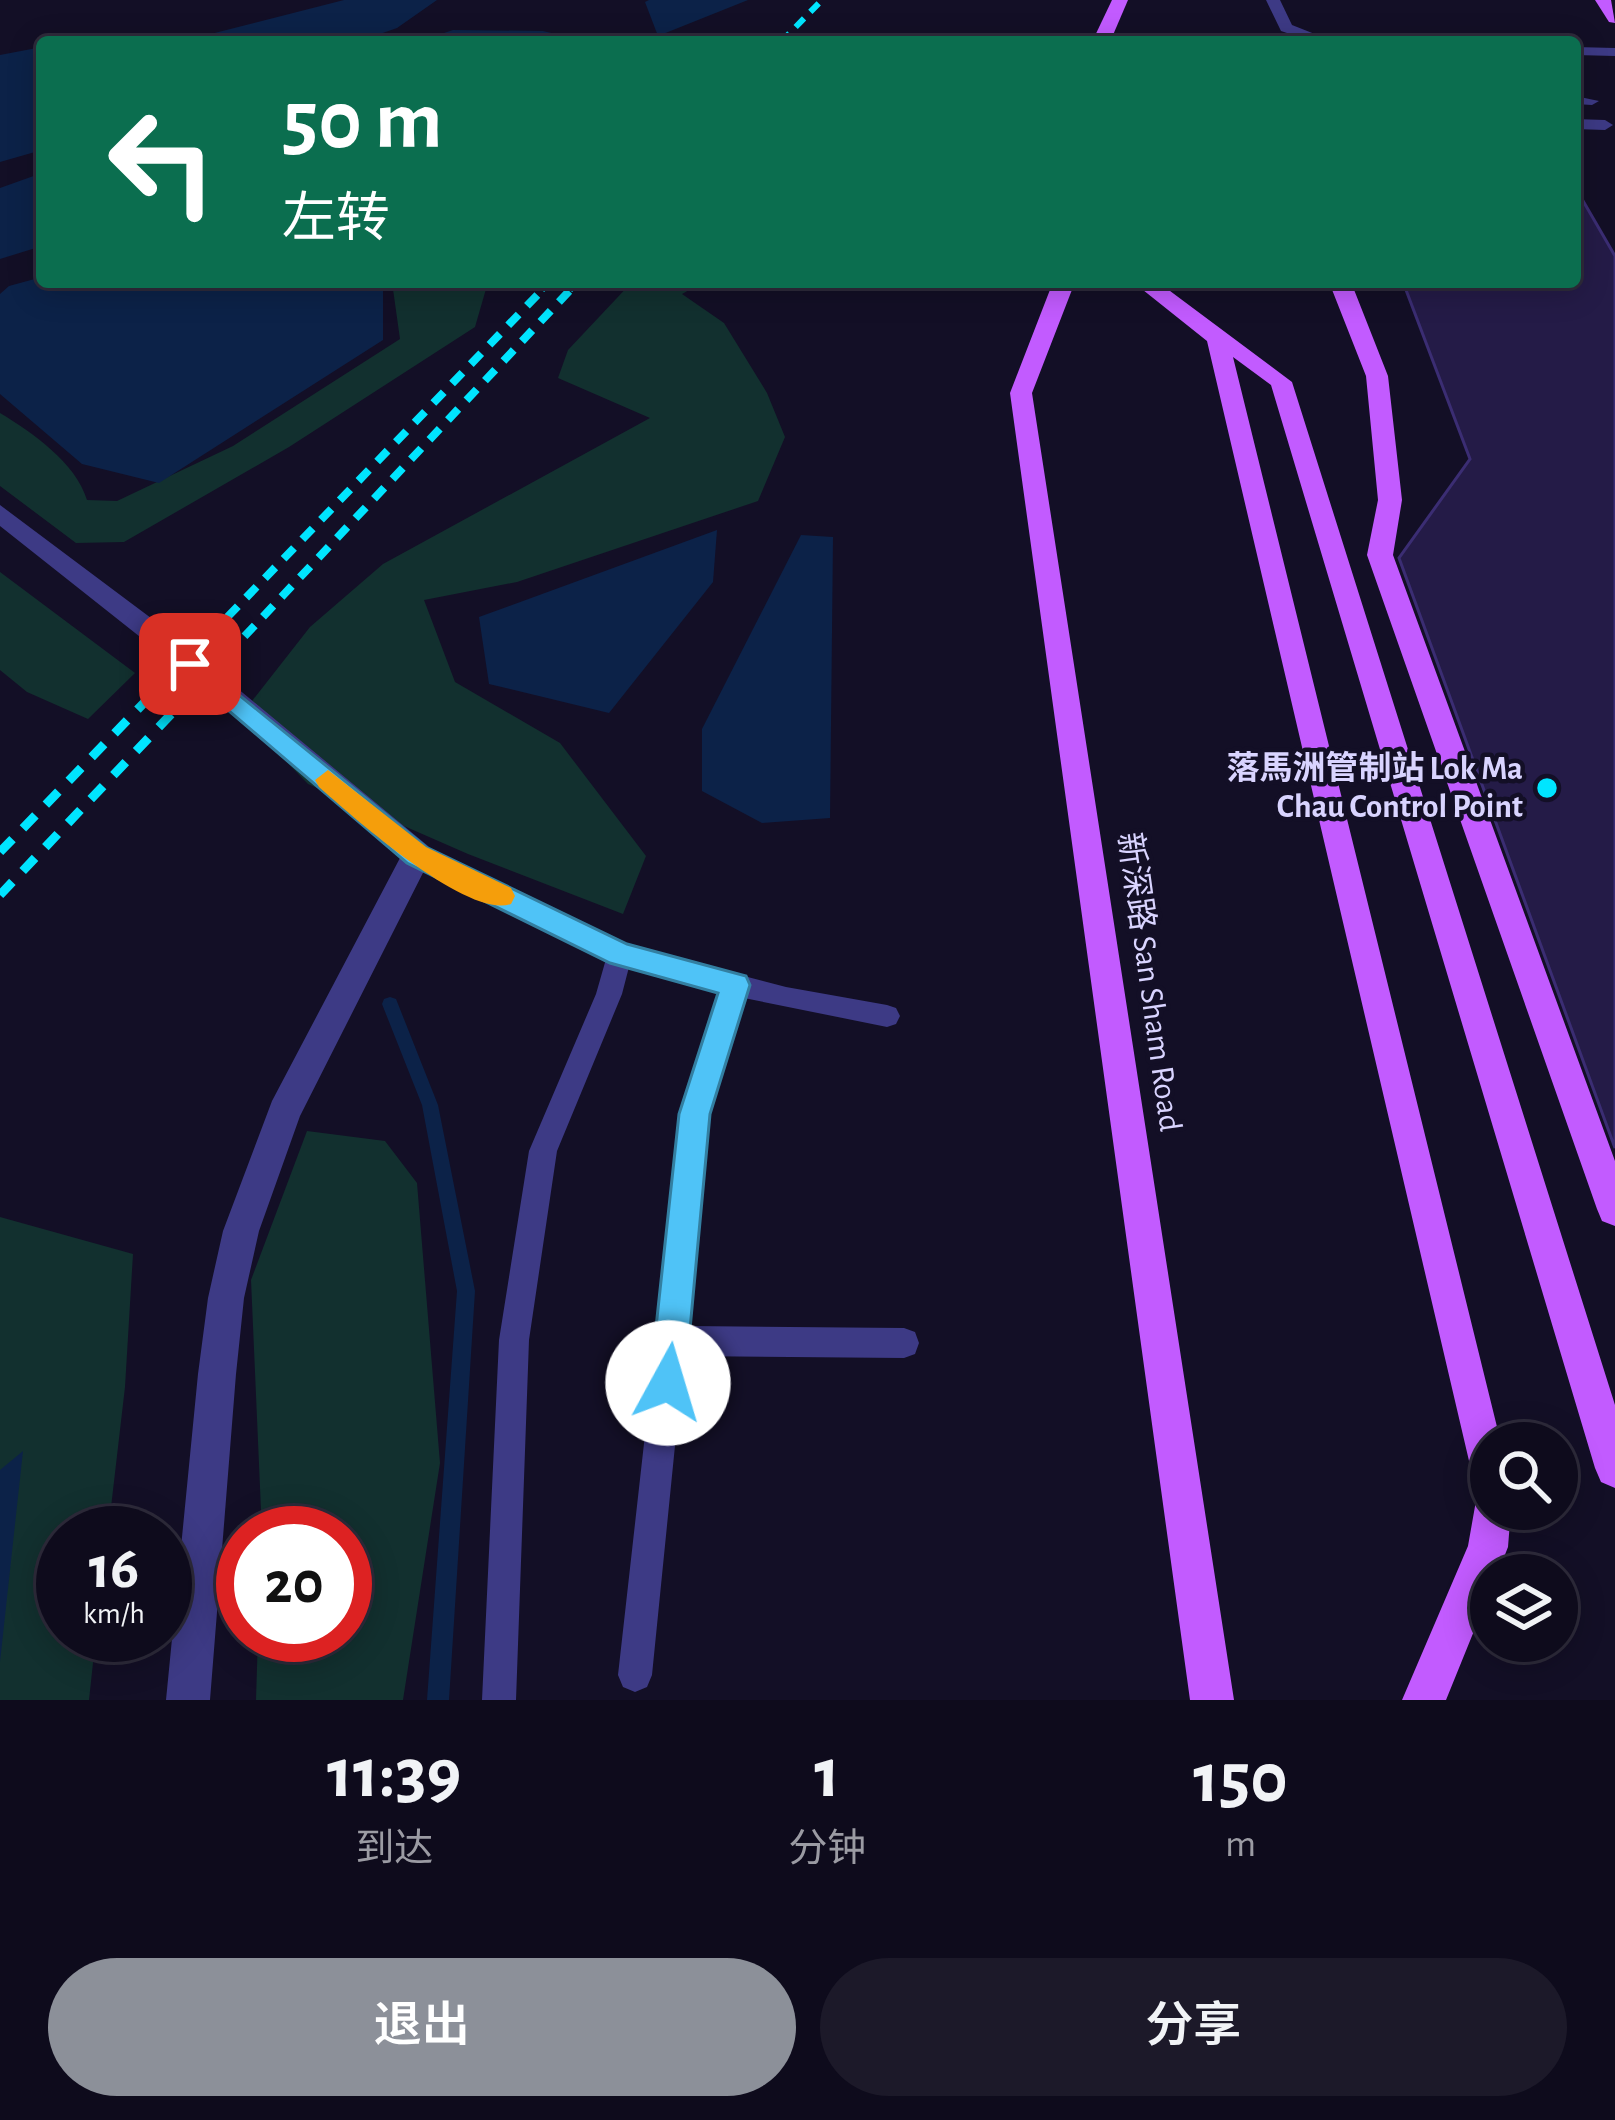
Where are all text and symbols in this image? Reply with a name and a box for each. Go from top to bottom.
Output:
text: 50 m [282,80,443,164]
icon: left [84,84,240,240]
text: 左转 [282,193,390,247]
pin [139,613,241,715]
icon: arrive [157,631,223,697]
place label: 落馬洲管制站 Lok Ma Chau Control Point [1226,750,1523,824]
marker: 落馬洲管制站 Lok Ma Chau Control Point [1534,775,1560,801]
street label: 新深路 San Sham Road [1112,830,1188,1134]
position arrow [605,1320,731,1446]
map controls [1470,1422,1578,1662]
button: search [1470,1422,1578,1530]
speed limit sign: 20 [216,1506,372,1662]
text: 16 [89,1539,139,1599]
button: layers [1470,1554,1578,1662]
text: km/h [83,1599,145,1629]
text: 11:39 [327,1738,461,1810]
text: 1 [814,1738,840,1810]
text: 150 [1193,1743,1288,1815]
text: m [1225,1825,1256,1864]
text: 到达 [355,1830,433,1869]
text: 分钟 [788,1830,866,1869]
button: 退出 [48,1958,796,2096]
button: 分享 [820,1958,1567,2096]

